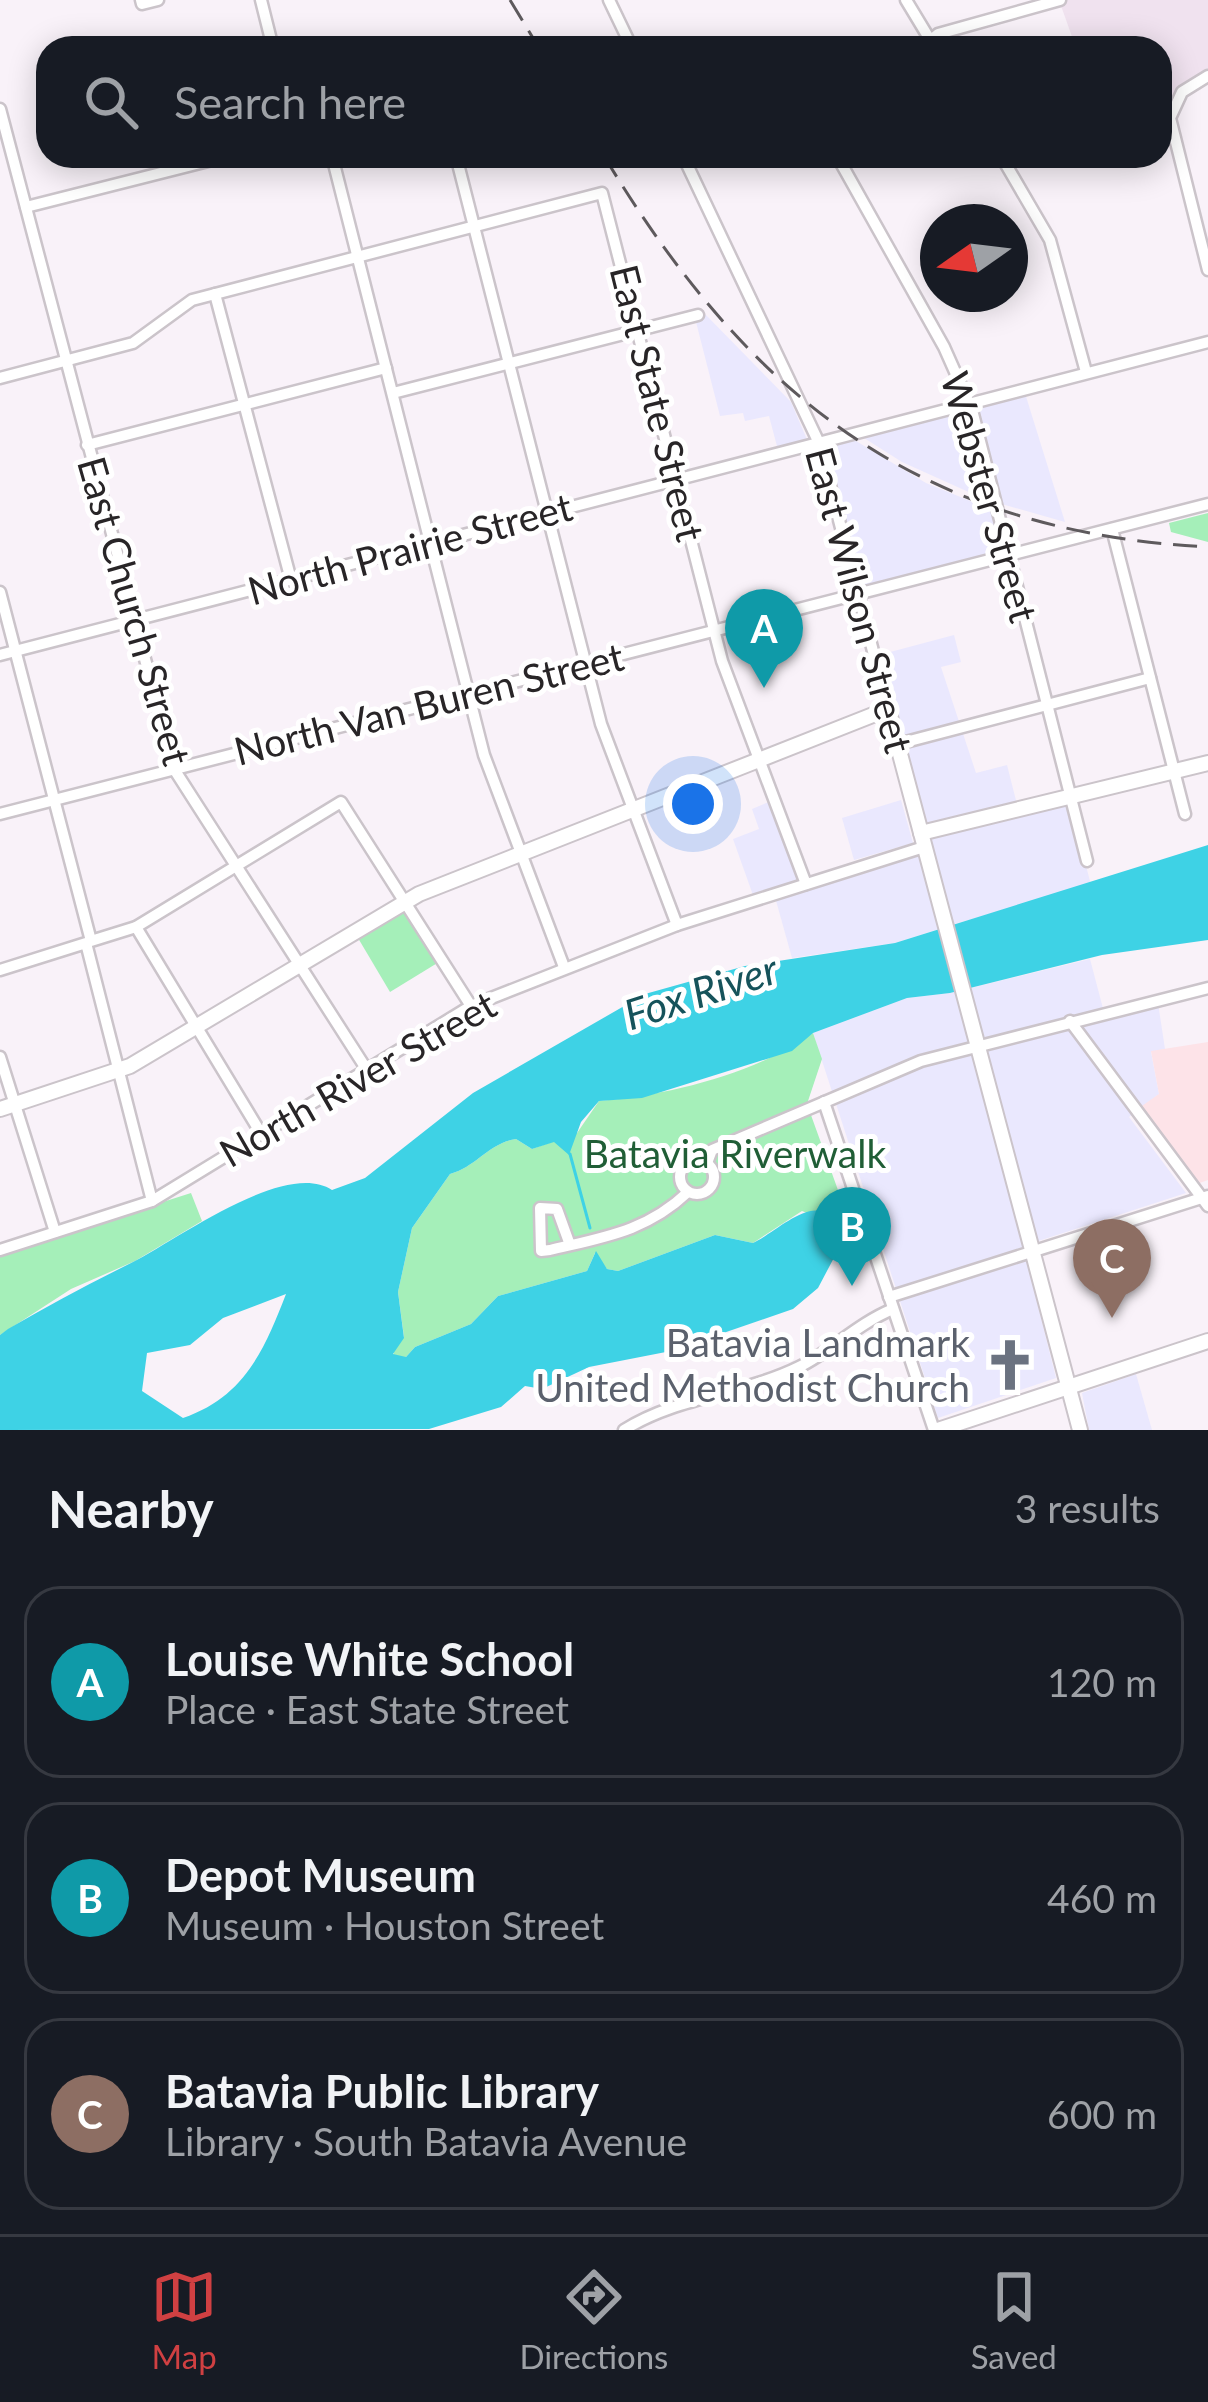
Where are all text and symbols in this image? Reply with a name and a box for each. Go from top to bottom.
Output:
search box [36,36,1172,168]
icon: search [78,69,144,135]
text: Search here [174,75,406,129]
north arrow [920,204,1028,312]
street label: East State Street [601,260,715,546]
street label: Webster Street [932,366,1048,627]
street label: East Wilson Street [797,442,923,757]
street label: East Church Street [69,451,201,770]
street label: North Prairie Street [243,483,577,613]
pin: A [725,589,803,688]
street label: North Van Buren Street [229,632,628,774]
your location [663,774,723,834]
water label: Fox River [618,943,784,1039]
street label: North River Street [211,980,504,1176]
park label: Batavia Riverwalk [584,1130,886,1176]
pin: B [813,1187,891,1286]
pin: C [1073,1219,1151,1318]
place label: Batavia Landmark United Methodist Church [535,1319,970,1410]
church icon: Batavia Landmark United Methodist Church [981,1336,1039,1394]
text: Nearby [48,1478,214,1539]
text: 3 results [1015,1485,1160,1531]
text: Louise White School [165,1632,574,1686]
text: A [76,1659,104,1705]
text: 120 m [1047,1659,1157,1705]
text: Place · East State Street [165,1686,569,1732]
text: Depot Museum [165,1848,476,1902]
text: B [77,1875,103,1921]
text: 460 m [1047,1875,1157,1921]
text: Museum · Houston Street [165,1902,604,1948]
text: Batavia Public Library [165,2064,599,2118]
text: C [77,2091,103,2137]
text: 600 m [1047,2091,1157,2137]
text: Library · South Batavia Avenue [165,2118,687,2164]
tab: Map [151,2264,217,2376]
tab: Directions [519,2264,668,2376]
tab: Saved [971,2264,1057,2376]

